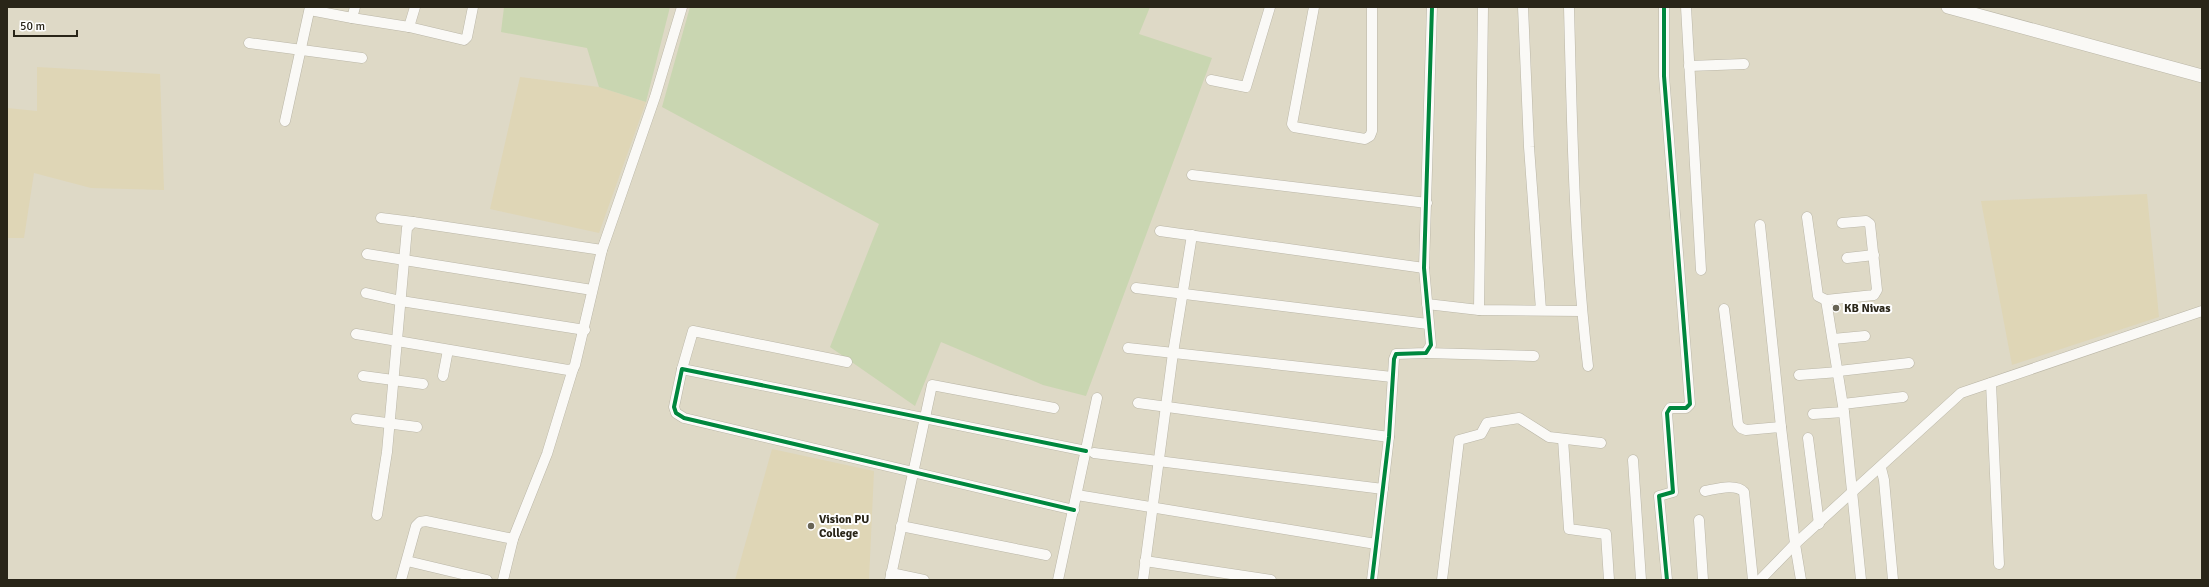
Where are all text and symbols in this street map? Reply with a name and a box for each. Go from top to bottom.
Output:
scale bar [14,12,77,38]
text: 50 m [20,19,45,34]
place label: KB Nivas [1844,301,1891,316]
marker: KB Nivas [1831,303,1841,313]
place label: Vision PU College [819,512,869,541]
marker: Vision PU College [806,521,816,531]

